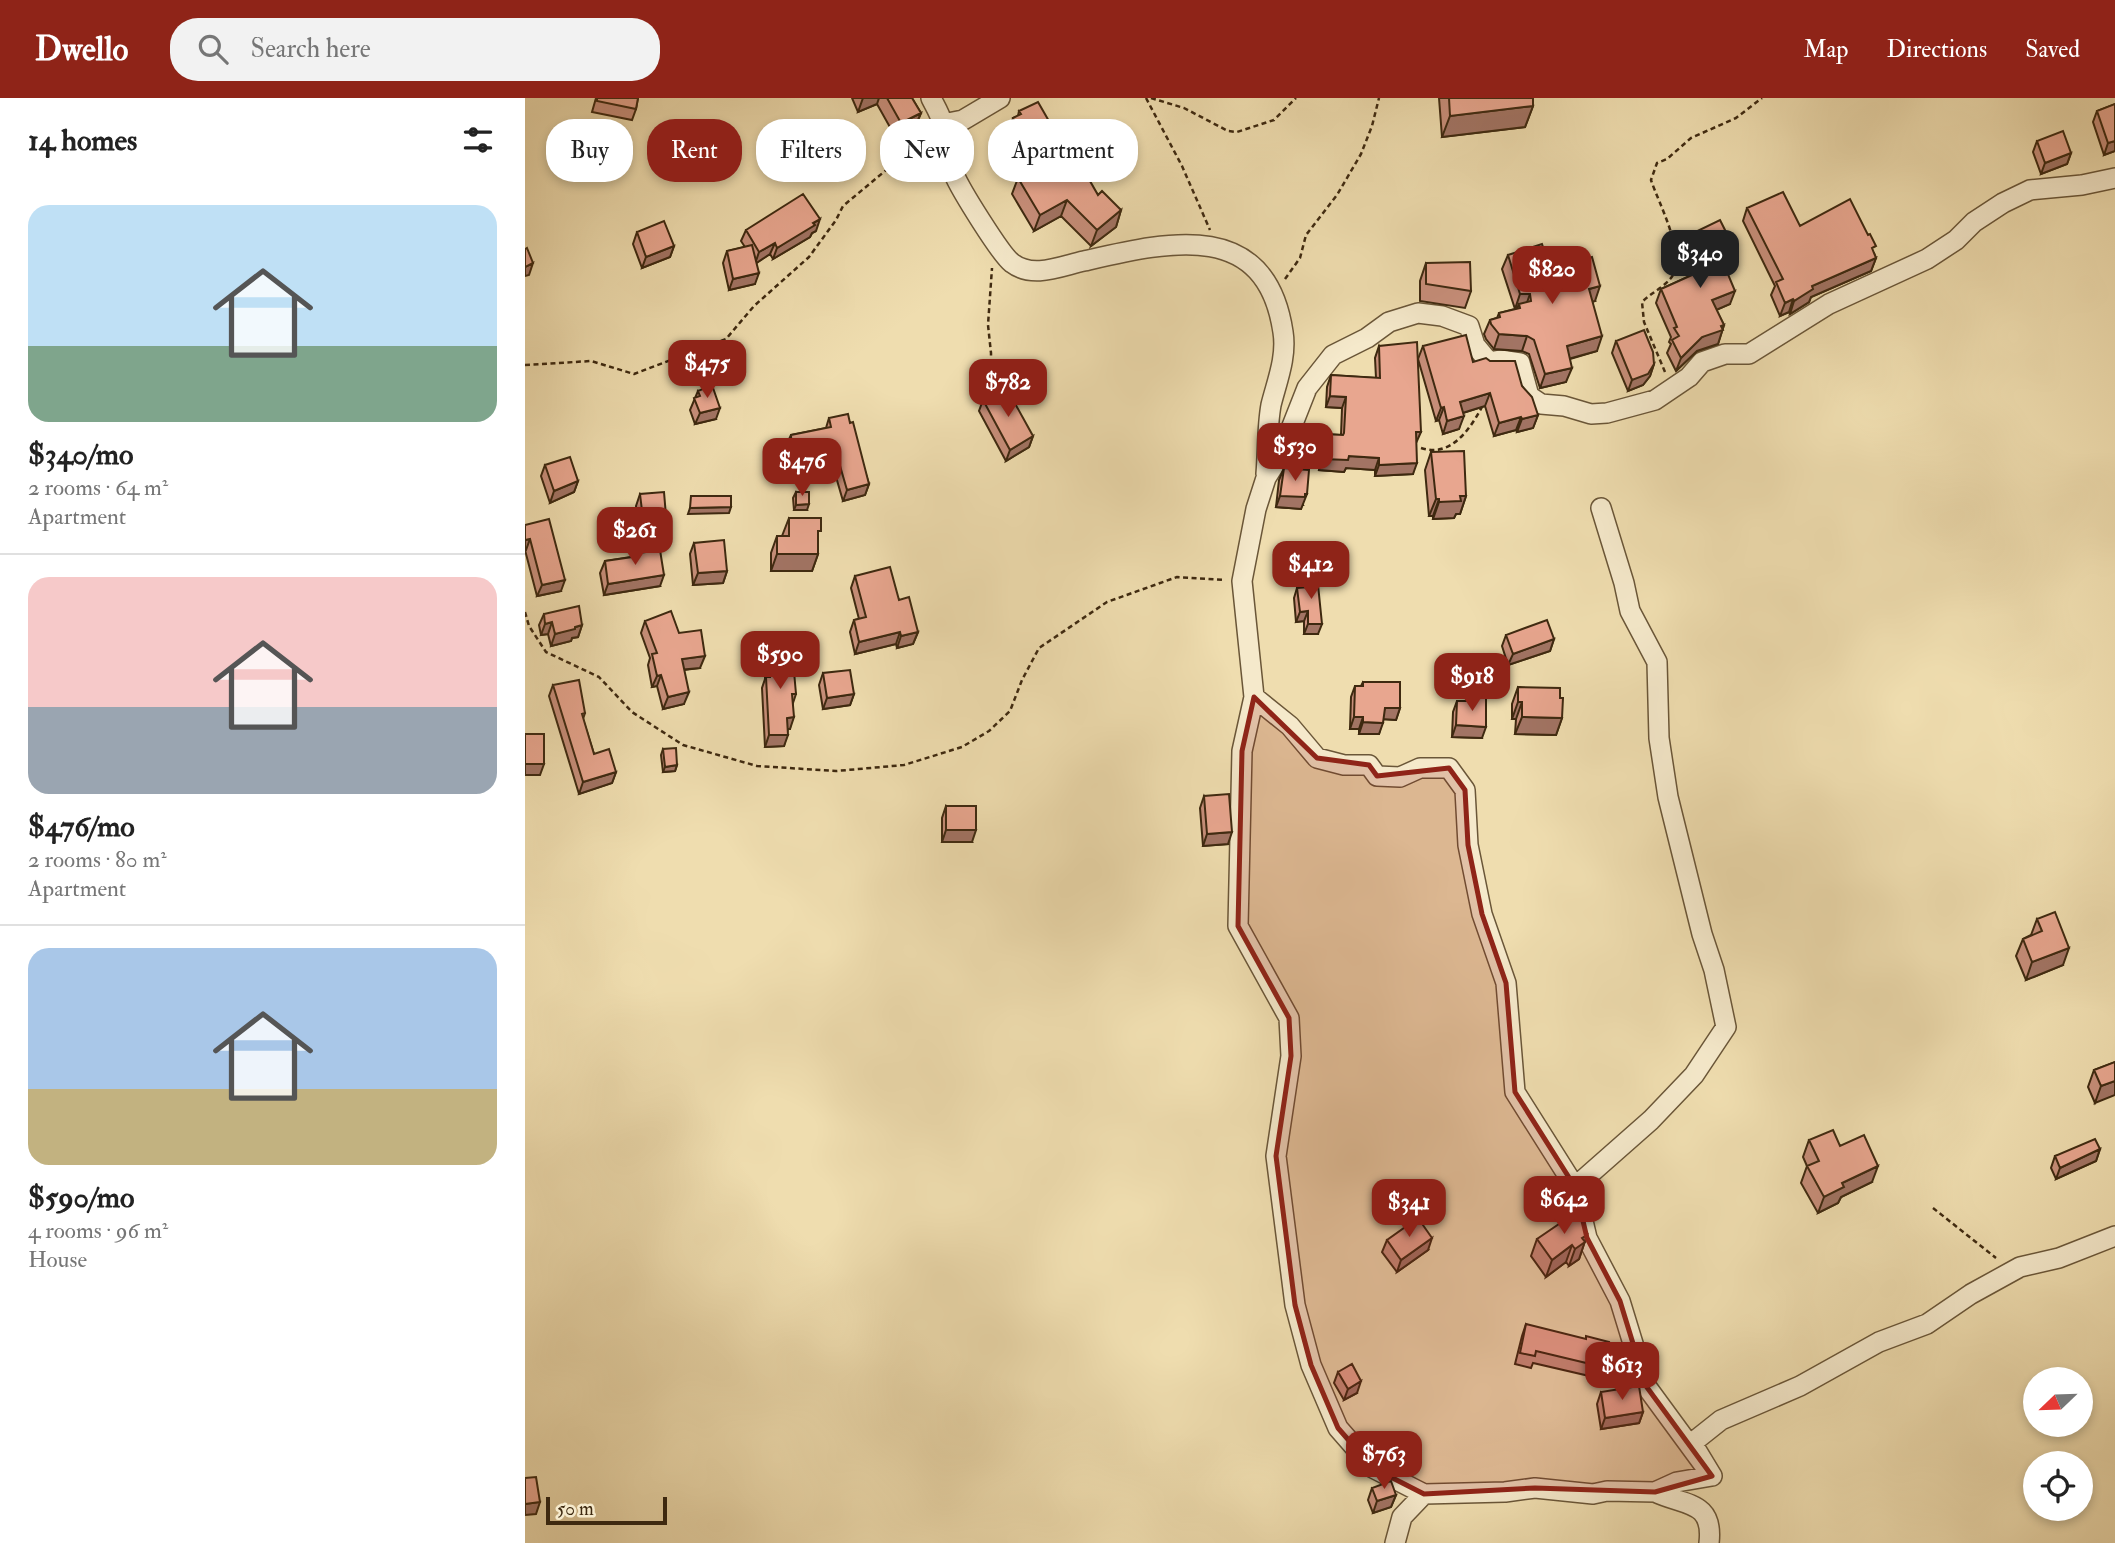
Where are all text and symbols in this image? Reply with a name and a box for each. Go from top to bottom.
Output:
search box [170,18,660,81]
text: Dwello [35,29,128,70]
icon: search [194,30,232,68]
text: Search here [250,33,371,65]
text: Map [1803,34,1848,65]
text: Directions [1886,34,1987,65]
text: Saved [2025,34,2080,65]
chip: Buy [546,119,633,182]
chip: Rent [647,119,742,182]
chip: Filters [756,119,866,182]
chip: New [880,119,974,182]
chip: Apartment [988,119,1138,182]
icon: filters [459,121,497,159]
text: 14 homes [28,122,137,159]
pin: $340 [1659,230,1741,290]
text: $340 [1677,238,1723,267]
pin: $820 [1511,246,1593,306]
icon: home [200,250,326,376]
text: $820 [1528,254,1576,283]
pin: $475 [666,341,748,400]
text: $475 [684,348,730,377]
pin: $782 [967,360,1049,419]
text: $782 [985,367,1031,396]
pin: $530 [1254,424,1336,483]
text: $530 [1273,431,1317,460]
text: $340/mo [28,436,133,473]
pin: $476 [761,438,843,498]
text: $476 [778,446,826,475]
text: 2 rooms · 64 m² [28,473,168,502]
text: Apartment [28,502,126,531]
pin: $261 [594,508,676,567]
text: $261 [613,515,657,544]
pin: $412 [1270,542,1352,601]
text: $412 [1288,549,1334,578]
icon: home [200,622,326,748]
pin: $590 [739,632,821,691]
text: $590 [757,639,803,668]
pin: $918 [1431,654,1513,713]
text: $918 [1450,661,1494,690]
text: $476/mo [28,808,135,845]
text: 2 rooms · 80 m² [28,845,167,874]
text: Apartment [28,874,126,903]
icon: home [200,993,326,1119]
pin: $642 [1523,1176,1605,1236]
text: $590/mo [28,1179,134,1216]
pin: $341 [1368,1180,1450,1239]
text: $642 [1540,1184,1588,1213]
text: $341 [1388,1187,1430,1216]
text: 4 rooms · 96 m² [28,1216,168,1245]
text: House [28,1245,87,1274]
pin: $613 [1581,1342,1663,1402]
text: $613 [1601,1350,1643,1379]
north arrow [2023,1367,2093,1437]
map controls [2023,1367,2093,1521]
pin: $763 [1343,1432,1425,1491]
text: $763 [1362,1439,1406,1468]
button: locate [2023,1451,2093,1521]
scale bar [546,1494,667,1526]
text: 50 m [557,1497,594,1521]

